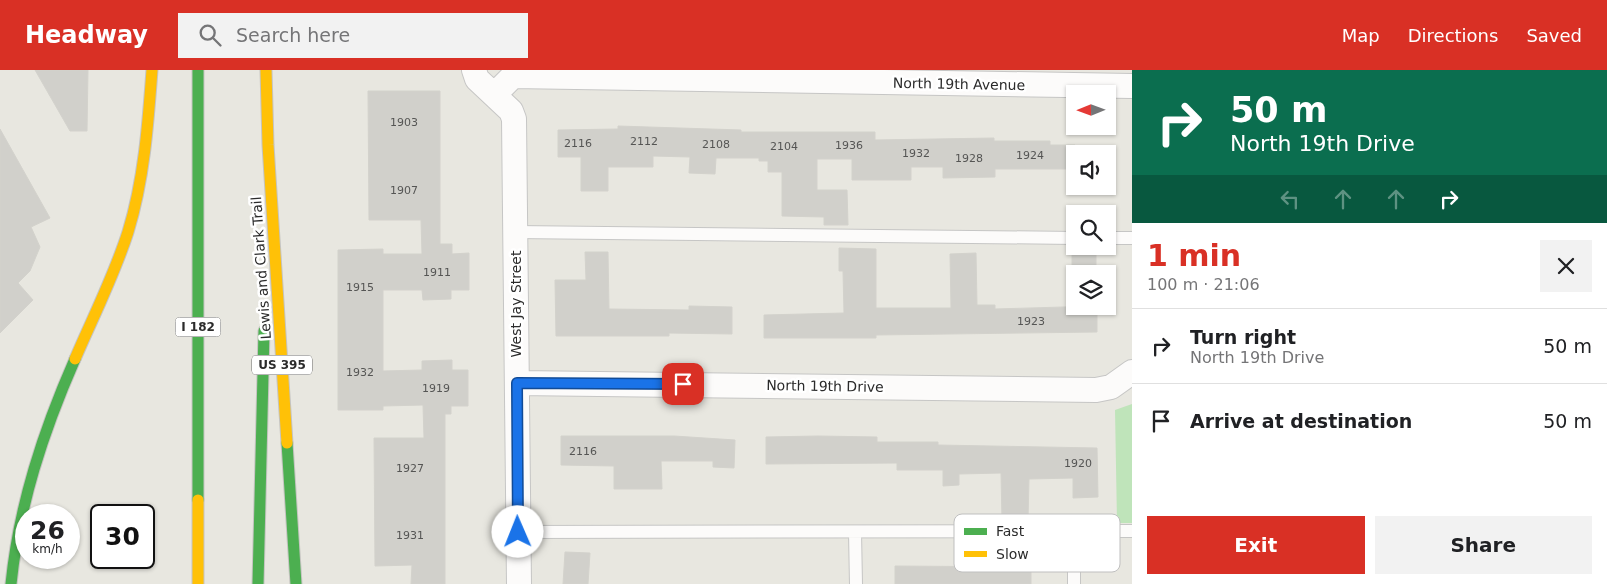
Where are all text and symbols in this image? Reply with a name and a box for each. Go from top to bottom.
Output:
search box [178,13,528,58]
text: Headway [25,21,148,49]
icon: search [196,21,224,49]
text: Search here [236,24,350,46]
text: Map [1342,25,1380,46]
text: Directions [1408,25,1498,46]
text: Saved [1526,25,1582,46]
street label: North 19th Avenue [893,75,1025,93]
north arrow [1066,85,1116,135]
map controls [1066,85,1116,315]
icon: right [1147,90,1212,155]
text: 50 m [1230,90,1327,130]
house number: 1903 [390,116,418,129]
text: North 19th Drive [1230,131,1415,156]
house number: 2112 [630,135,658,148]
house number: 2116 [564,137,592,150]
house number: 2108 [702,138,730,151]
house number: 1936 [835,139,863,152]
house number: 2104 [770,140,798,153]
button: sound [1066,145,1116,195]
house number: 1932 [902,147,930,160]
house number: 1924 [1016,149,1044,162]
house number: 1928 [955,152,983,165]
house number: 1907 [390,184,418,197]
icon: left [1276,185,1304,213]
icon: ahead [1329,185,1357,213]
icon: ahead [1382,185,1410,213]
icon: right [1435,185,1463,213]
street label: Lewis and Clark Trail [248,196,274,340]
button: search [1066,205,1116,255]
text: 1 min [1147,238,1241,273]
button: close [1540,240,1592,292]
street label: West Jay Street [508,250,524,357]
button: layers [1066,265,1116,315]
house number: 1911 [423,266,451,279]
text: 100 m · 21:06 [1147,275,1260,294]
house number: 1915 [346,281,374,294]
house number: 1923 [1017,315,1045,328]
road number: I 182 [176,318,220,336]
text: Turn right [1190,326,1296,348]
icon: right [1147,332,1175,360]
text: 50 m [1543,335,1592,357]
text: North 19th Drive [1190,348,1324,367]
road number: US 395 [252,356,312,374]
pin [662,363,704,405]
house number: 1932 [346,366,374,379]
icon: arrive [669,370,697,398]
street label: North 19th Drive [766,377,884,395]
house number: 1919 [422,382,450,395]
icon: arrive [1147,407,1175,435]
text: Arrive at destination [1190,410,1412,432]
text: 50 m [1543,410,1592,432]
house number: 2116 [569,445,597,458]
house number: 1920 [1064,457,1092,470]
house number: 1927 [396,462,424,475]
speed limit sign: 30 [90,504,155,569]
position arrow [491,505,543,557]
legend [954,514,1120,572]
text: 26 [30,516,65,545]
button: Exit [1147,516,1365,574]
button: Share [1375,516,1592,574]
text: Fast [996,523,1025,539]
house number: 1931 [396,529,424,542]
text: km/h [32,542,63,556]
text: Slow [996,546,1029,562]

